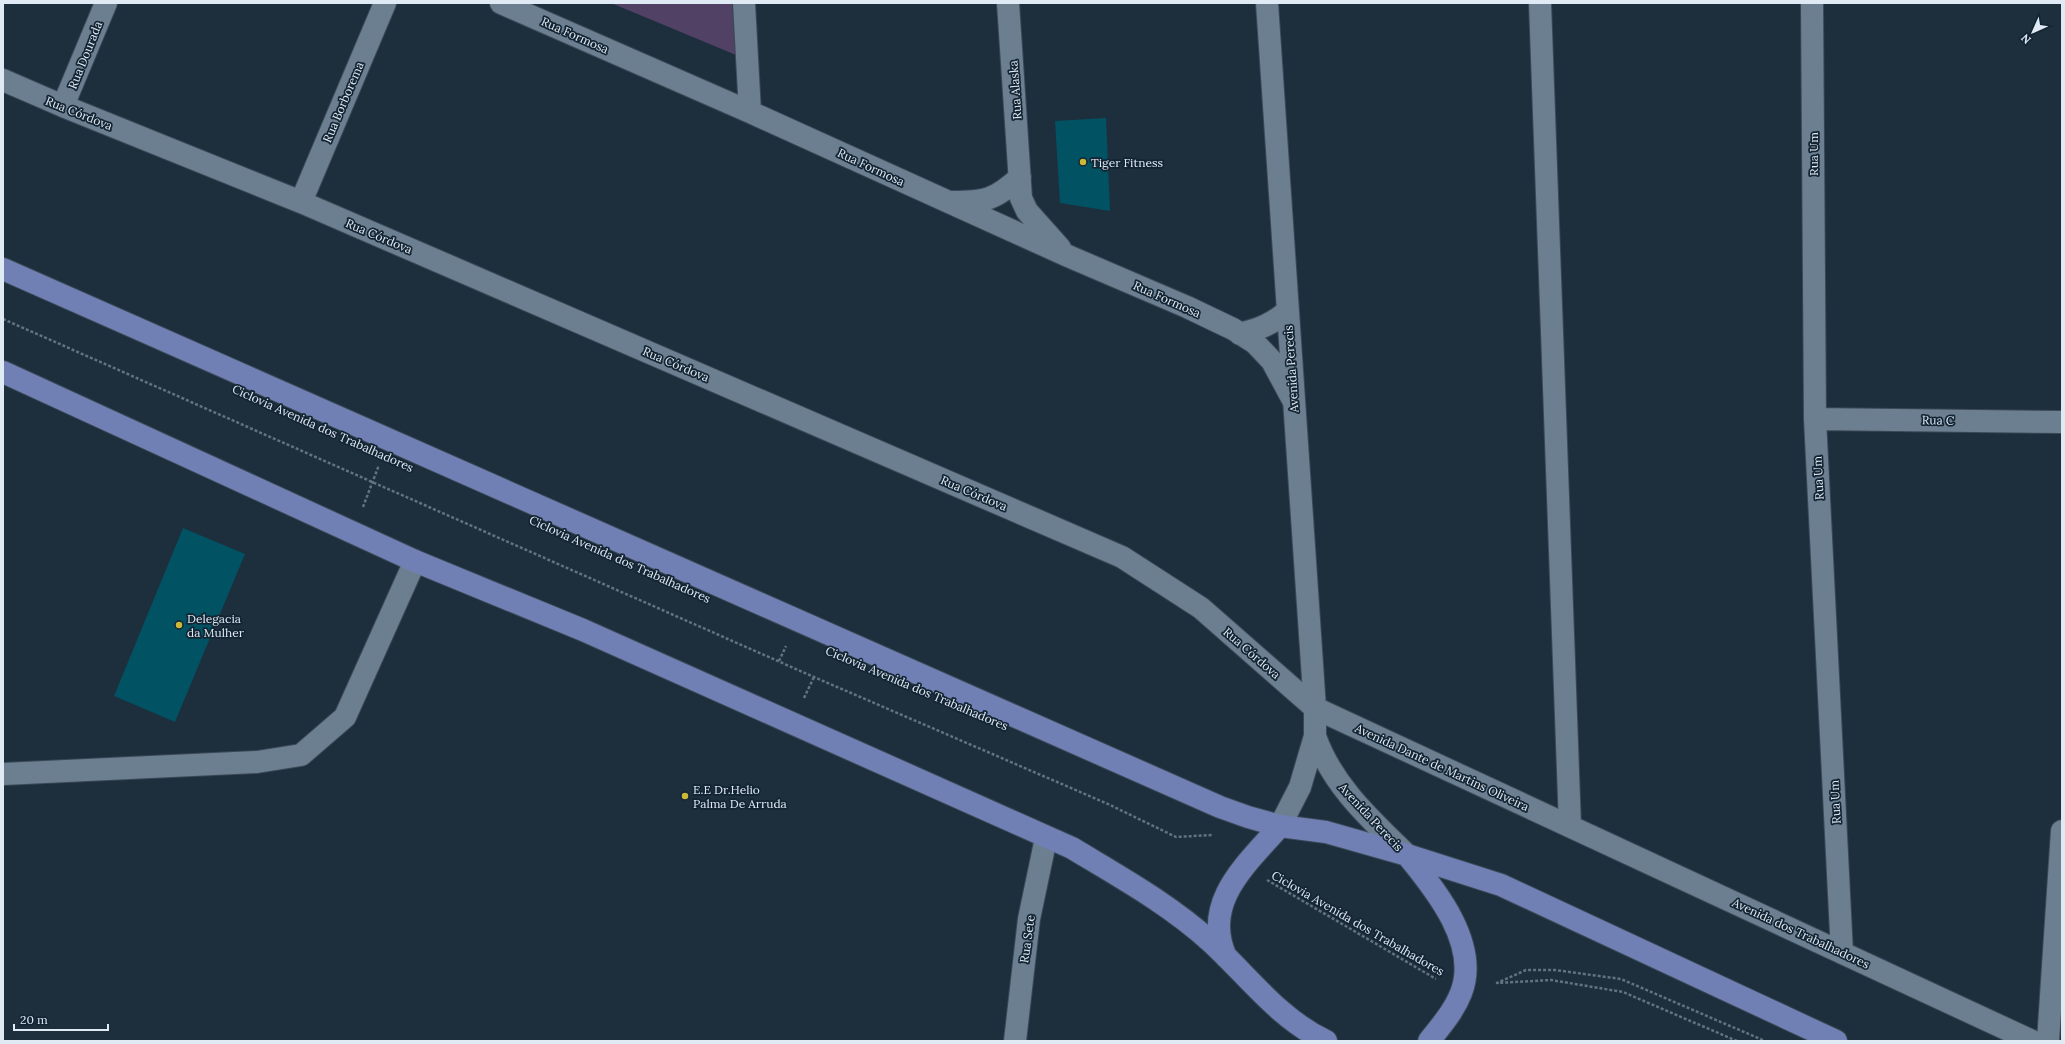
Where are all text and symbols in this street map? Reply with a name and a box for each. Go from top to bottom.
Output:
north arrow [2013,12,2053,52]
street label: Rua Formosa [539,13,611,57]
street label: Rua Dourada [65,19,105,91]
text: N [2018,31,2034,47]
street label: Rua Borborema [319,59,367,145]
street label: Rua Alaska [1005,60,1025,120]
street label: Rua Córdova [43,93,115,133]
street label: Rua Um [1806,132,1821,176]
street label: Rua Formosa [835,145,907,189]
place label: Tiger Fitness [1091,155,1164,170]
marker: Tiger Fitness [1078,157,1088,167]
street label: Rua Córdova [343,215,415,257]
street label: Rua Formosa [1131,277,1203,321]
street label: Avenida Perecis [1280,324,1302,414]
street label: Rua Córdova [640,343,712,385]
street label: Ciclovia Avenida dos Trabalhadores [230,381,416,475]
street label: Rua C [1922,412,1955,428]
street label: Rua Um [1809,455,1827,500]
street label: Rua Córdova [938,472,1010,514]
street label: Ciclovia Avenida dos Trabalhadores [527,512,713,606]
place label: Delegacia da Mulher [187,611,245,640]
marker: Delegacia da Mulher [174,620,184,630]
street label: Rua Córdova [1220,624,1284,682]
street label: Ciclovia Avenida dos Trabalhadores [823,643,1011,734]
street label: Avenida Dante de Martins Oliveira [1352,720,1531,814]
street label: Avenida Perecis [1335,779,1407,854]
street label: Rua Um [1826,779,1844,824]
place label: E.E Dr.Helio Palma De Arruda [693,782,787,811]
marker: E.E Dr.Helio Palma De Arruda [680,791,690,801]
street label: Ciclovia Avenida dos Trabalhadores [1269,867,1447,979]
street label: Avenida dos Trabalhadores [1729,894,1872,972]
street label: Rua Sete [1016,913,1038,964]
scale bar [14,1006,108,1032]
text: 20 m [20,1012,48,1027]

